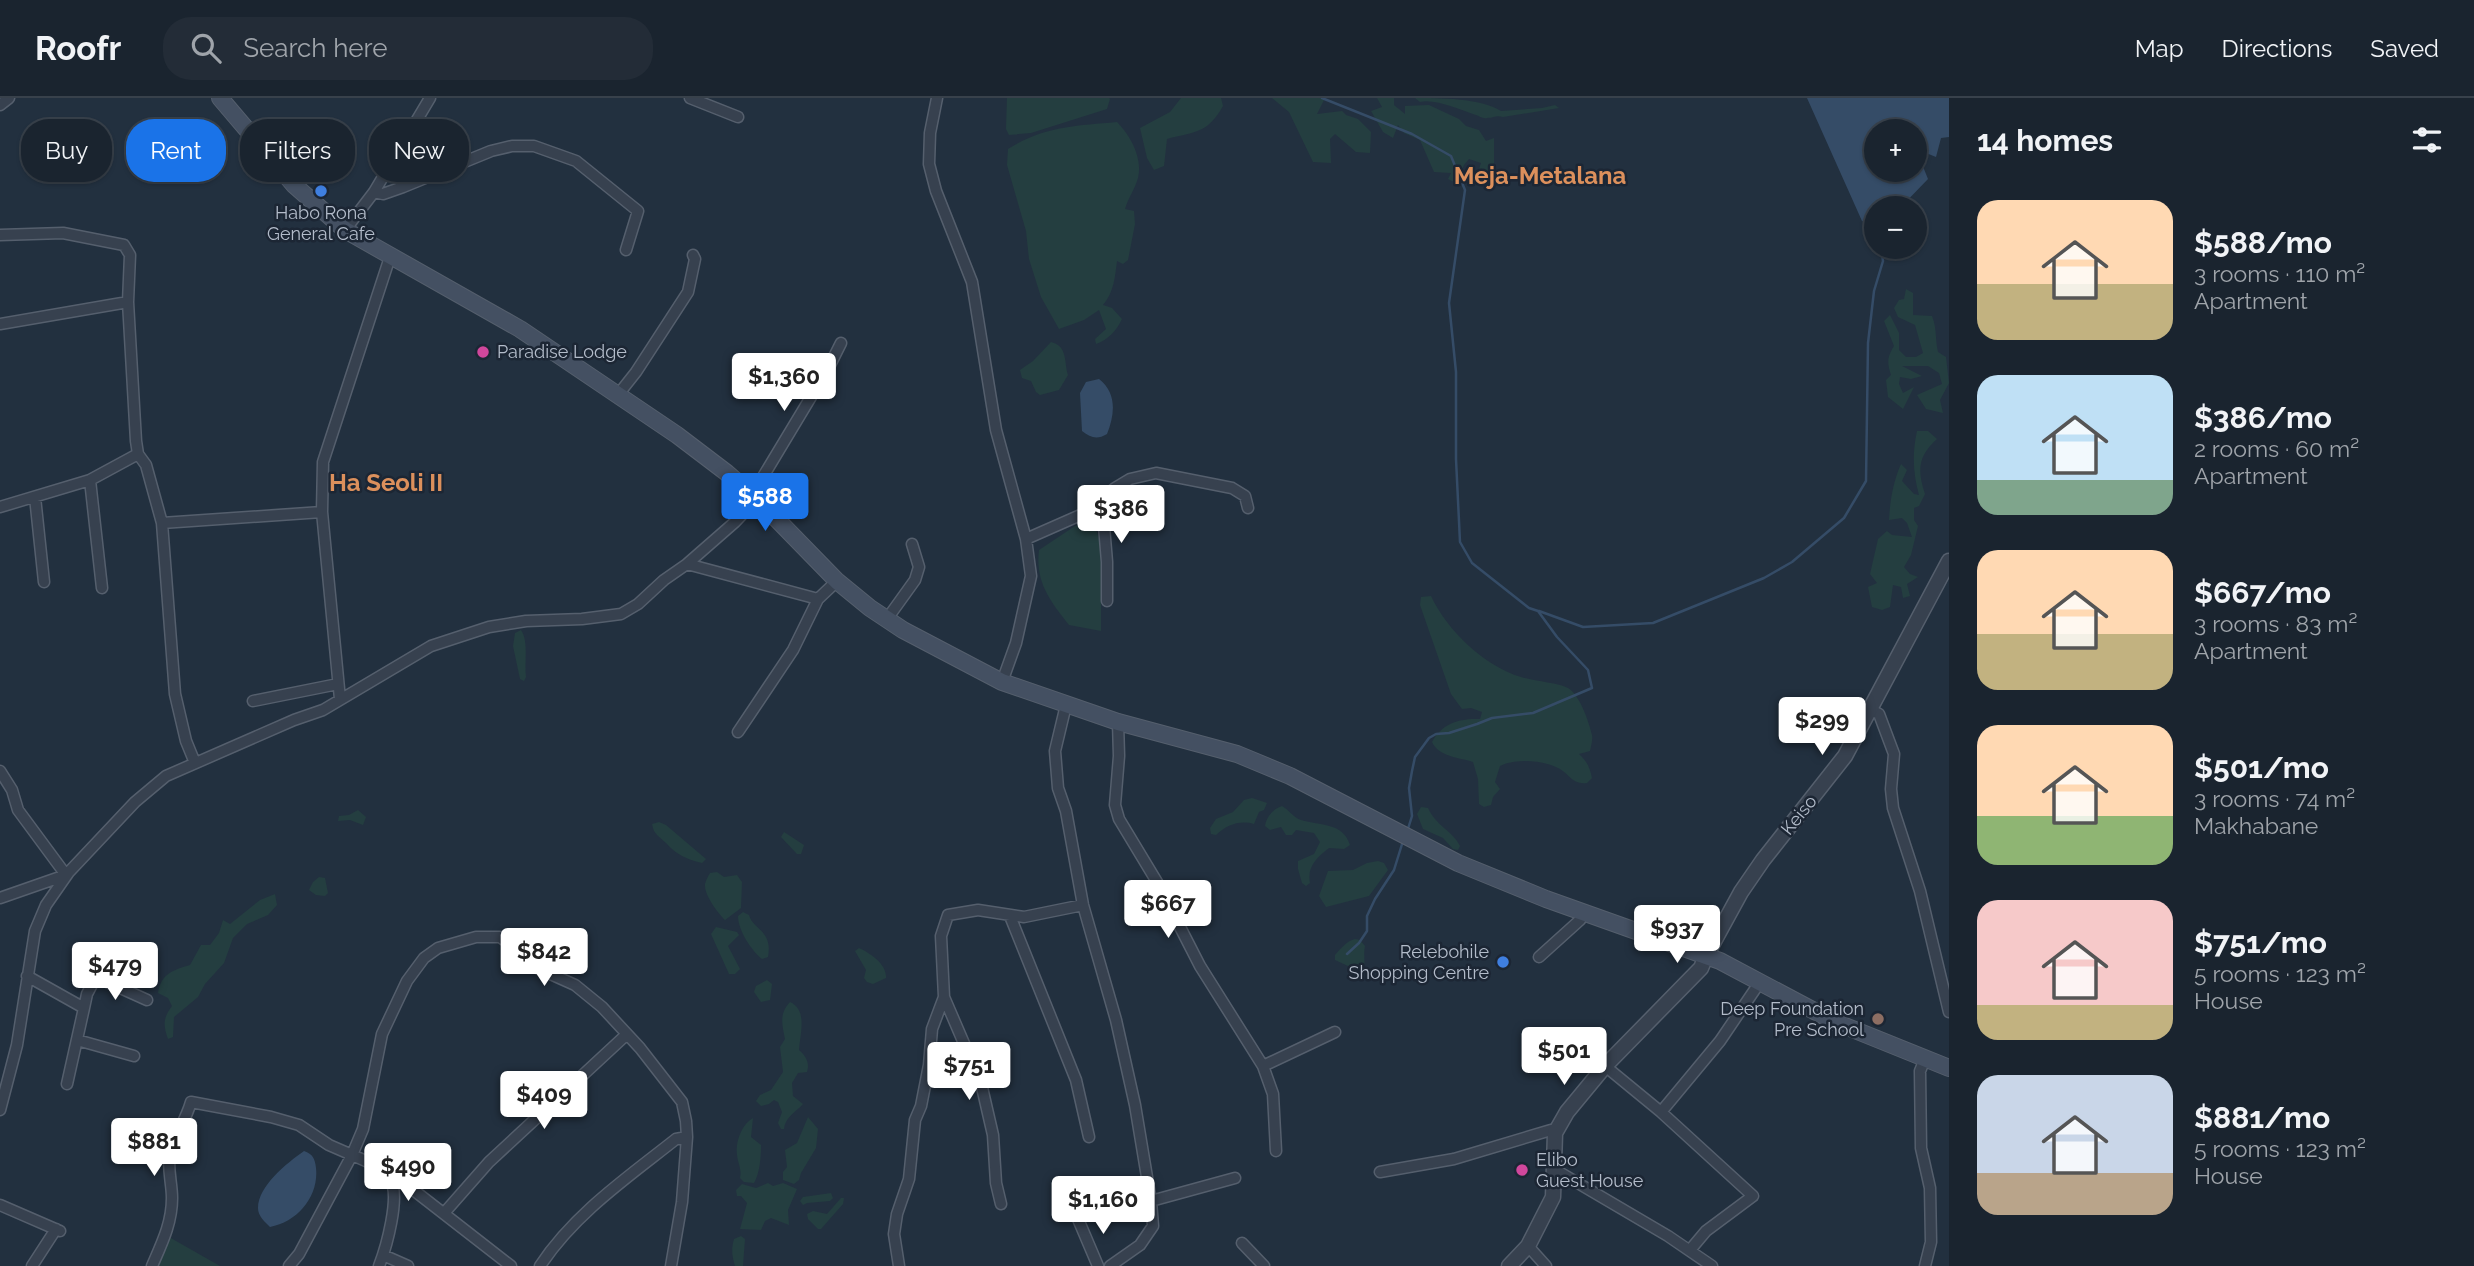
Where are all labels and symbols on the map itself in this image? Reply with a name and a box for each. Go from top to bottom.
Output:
district label: Meja-Metalana [1454,161,1626,190]
marker: Habo Rona General Cafe [313,183,329,199]
place label: Habo Rona General Cafe [267,202,375,244]
place label: Paradise Lodge [497,341,627,362]
marker: Paradise Lodge [475,344,491,360]
pin: $1,360 [727,354,841,413]
district label: Ha Seoli II [329,468,443,497]
pin: $588 [724,474,806,533]
pin: $386 [1080,486,1162,545]
pin: $299 [1781,698,1863,757]
street label: Keiso [1776,790,1821,839]
pin: $667 [1127,880,1209,940]
pin: $937 [1636,906,1718,965]
pin: $842 [503,928,585,988]
place label: Relebohile Shopping Centre [1349,941,1489,983]
pin: $479 [74,942,156,1002]
marker: Relebohile Shopping Centre [1495,954,1511,970]
place label: Deep Foundation Pre School [1720,998,1864,1040]
marker: Deep Foundation Pre School [1870,1011,1886,1027]
pin: $501 [1523,1028,1605,1087]
pin: $751 [928,1042,1010,1102]
pin: $409 [503,1072,585,1131]
pin: $881 [113,1118,195,1178]
pin: $490 [367,1144,449,1203]
place label: Elibo Guest House [1536,1149,1644,1191]
marker: Elibo Guest House [1514,1162,1530,1178]
pin: $1,160 [1046,1176,1160,1236]

